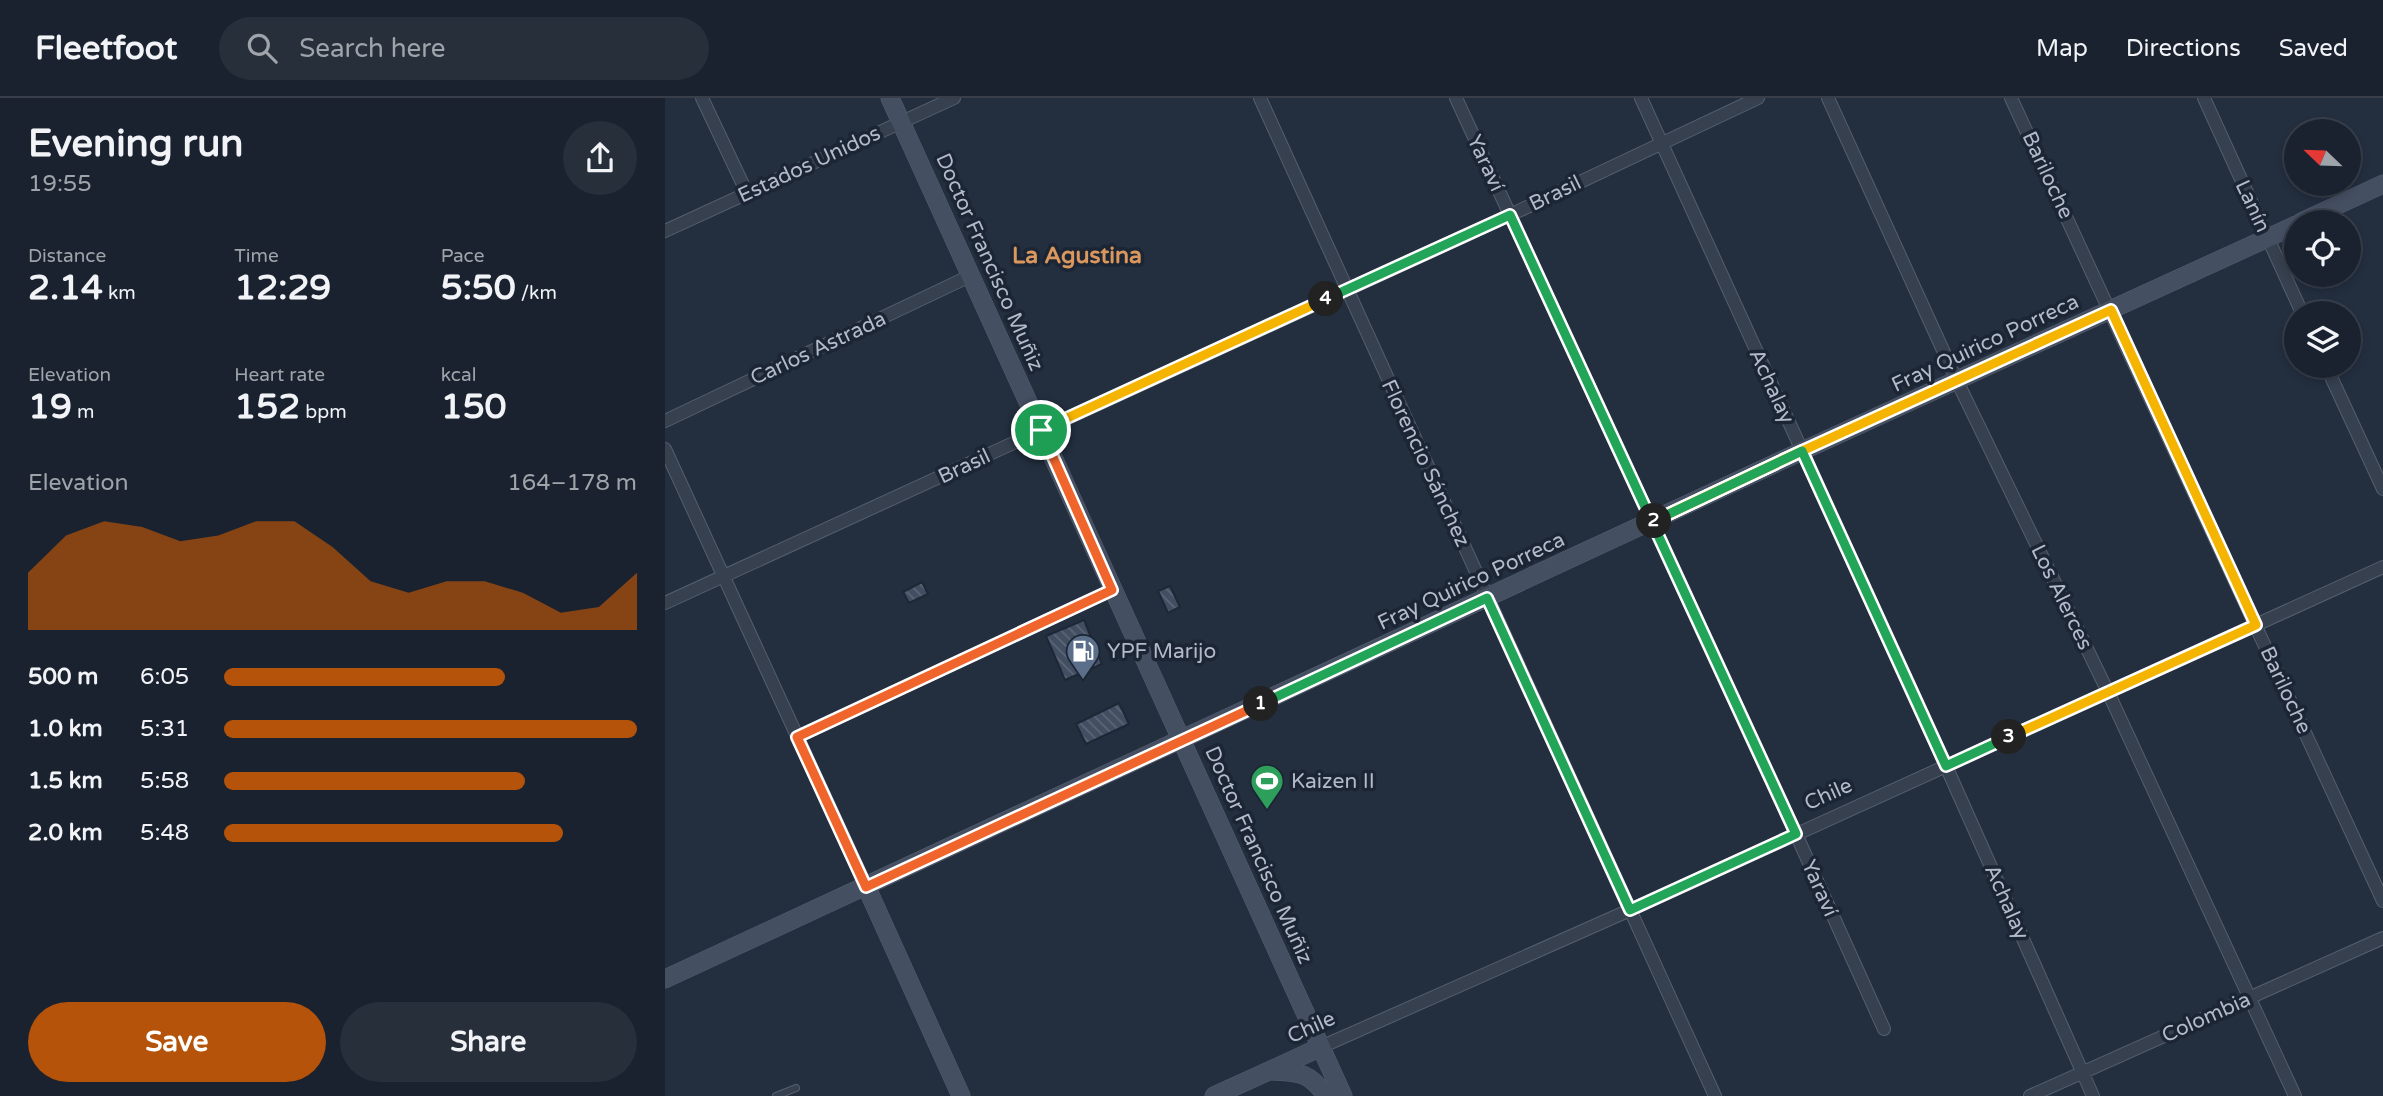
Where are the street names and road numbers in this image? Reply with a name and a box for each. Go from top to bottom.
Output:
street label: Estados Unidos [734,121,884,208]
street label: Bariloche [2016,128,2079,223]
street label: Yaraví [1462,131,1509,195]
street label: Doctor Francisco Muñiz [930,150,1049,375]
street label: Brasil [1525,170,1585,217]
street label: Lanín [2230,176,2275,236]
street label: Fray Quirico Porreca [1888,289,2083,398]
street label: Carlos Astrada [747,306,890,391]
street label: Achalay [1743,345,1800,427]
street label: Florencio Sánchez [1376,376,1475,551]
street label: Brasil [934,444,994,489]
street label: Fray Quirico Porreca [1374,527,1569,636]
street label: Los Alerces [2025,541,2098,654]
street label: Bariloche [2254,643,2317,738]
street label: Doctor Francisco Muñiz [1199,743,1318,968]
street label: Chile [1800,773,1856,816]
street label: Yaraví [1796,856,1843,920]
street label: Achalay [1979,861,2034,944]
street label: Colombia [2158,987,2254,1048]
street label: Chile [1283,1006,1339,1049]

